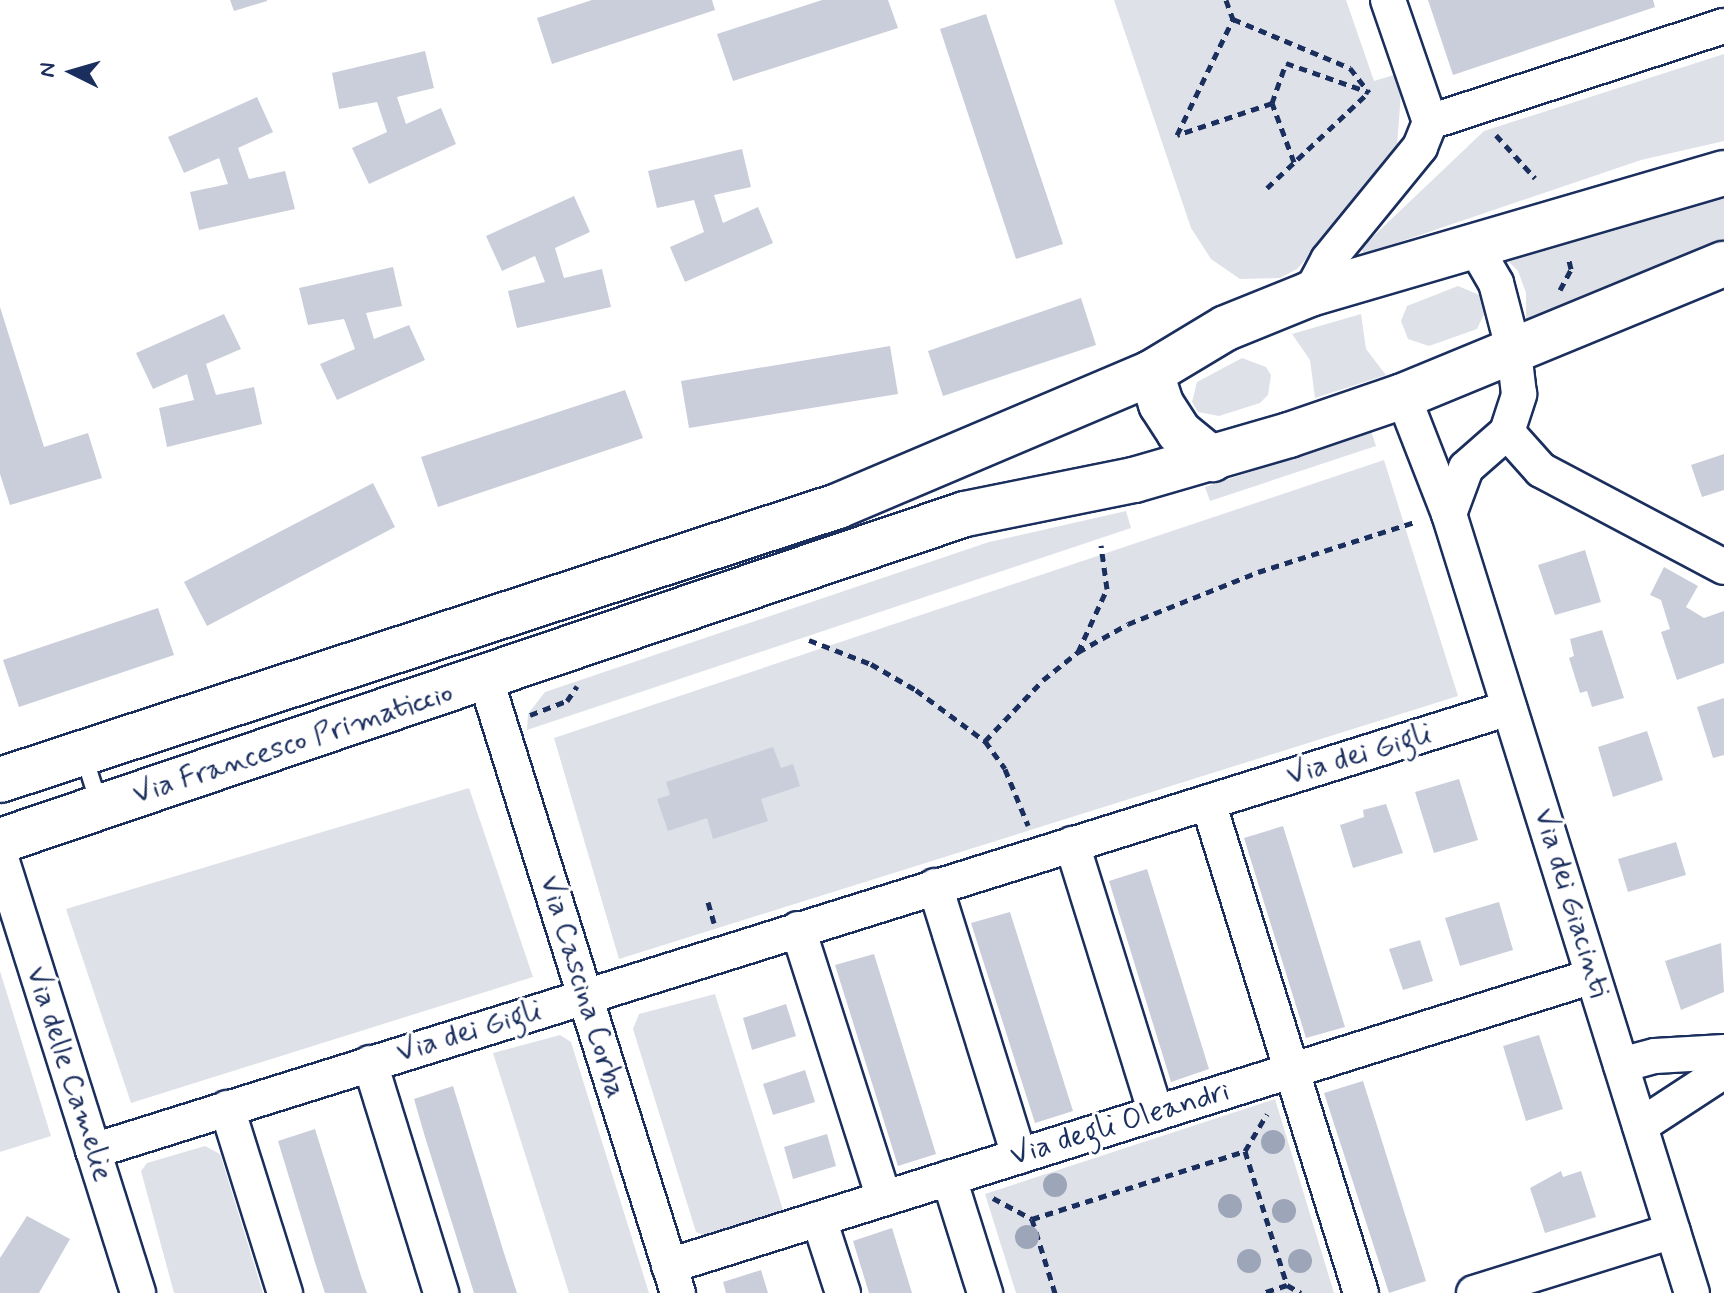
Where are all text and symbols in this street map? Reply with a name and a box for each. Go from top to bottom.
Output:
north arrow [32,32,112,112]
text: N [34,61,63,78]
street label: Via Francesco Primaticcio [130,676,456,812]
street label: Via dei Gigli [1282,716,1436,794]
street label: Via dei Giacinti [1525,804,1617,1002]
street label: Via Cascina Corba [530,869,634,1105]
street label: Via delle Camelie [17,962,121,1186]
street label: Via dei Gigli [392,993,546,1071]
street label: Via degli Oleandri [1006,1073,1234,1175]

